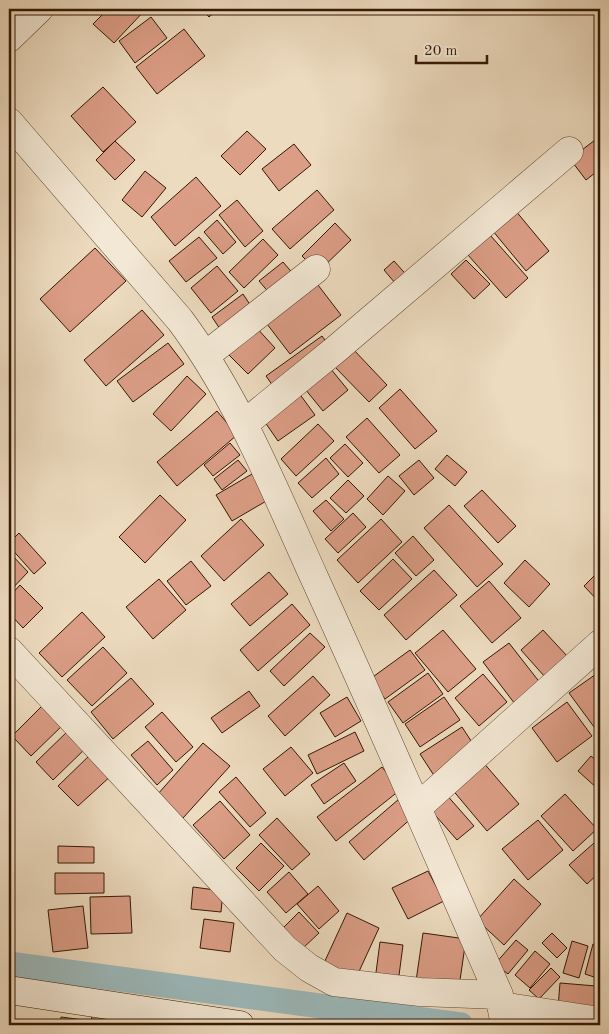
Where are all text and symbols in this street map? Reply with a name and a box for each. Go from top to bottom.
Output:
scale bar [416,32,488,64]
text: 20 m [424,44,458,59]

